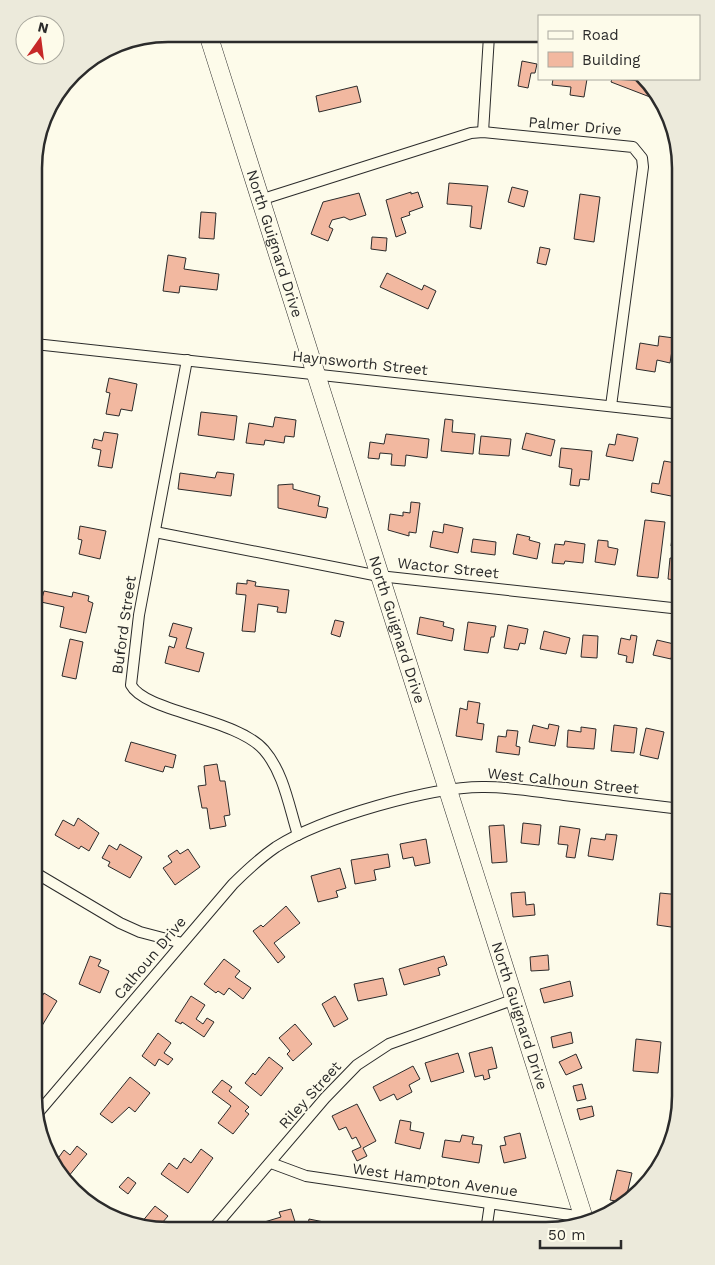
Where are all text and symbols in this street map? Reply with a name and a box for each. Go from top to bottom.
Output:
north arrow [15,15,65,65]
legend [538,15,700,80]
text: N [36,18,50,36]
text: Road [582,26,619,44]
text: Building [582,51,640,69]
street label: Palmer Drive [528,113,622,139]
street label: North Guignard Drive [243,168,306,320]
street label: Haynsworth Street [291,347,429,379]
street label: North Guignard Drive [365,554,429,706]
street label: Wactor Street [396,554,500,582]
street label: Buford Street [108,574,140,675]
street label: West Calhoun Street [486,764,640,798]
street label: Calhoun Drive [110,913,190,1003]
street label: North Guignard Drive [488,940,551,1092]
street label: Riley Street [275,1057,345,1132]
street label: West Hampton Avenue [351,1159,519,1201]
scale bar [540,1218,621,1250]
text: 50 m [548,1226,585,1244]

